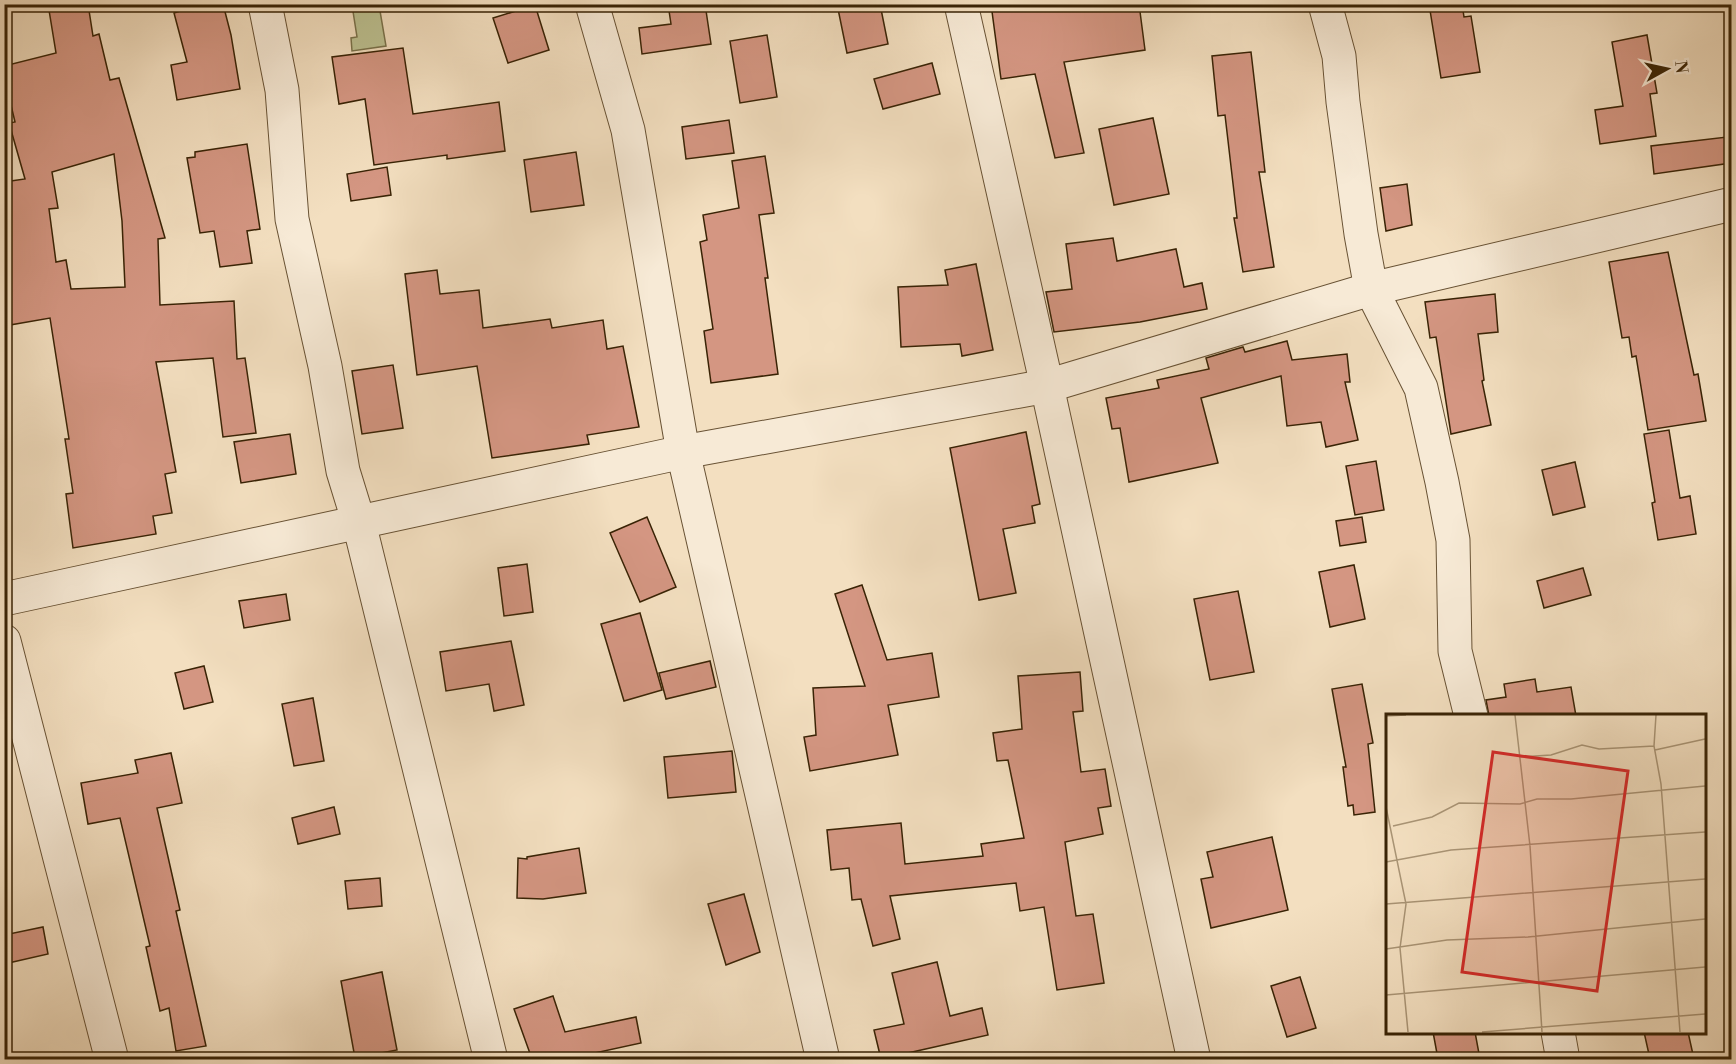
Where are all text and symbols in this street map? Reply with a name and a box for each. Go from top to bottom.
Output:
north arrow [1637,39,1697,99]
text: N [1670,59,1692,75]
inset map [1386,714,1706,1034]

